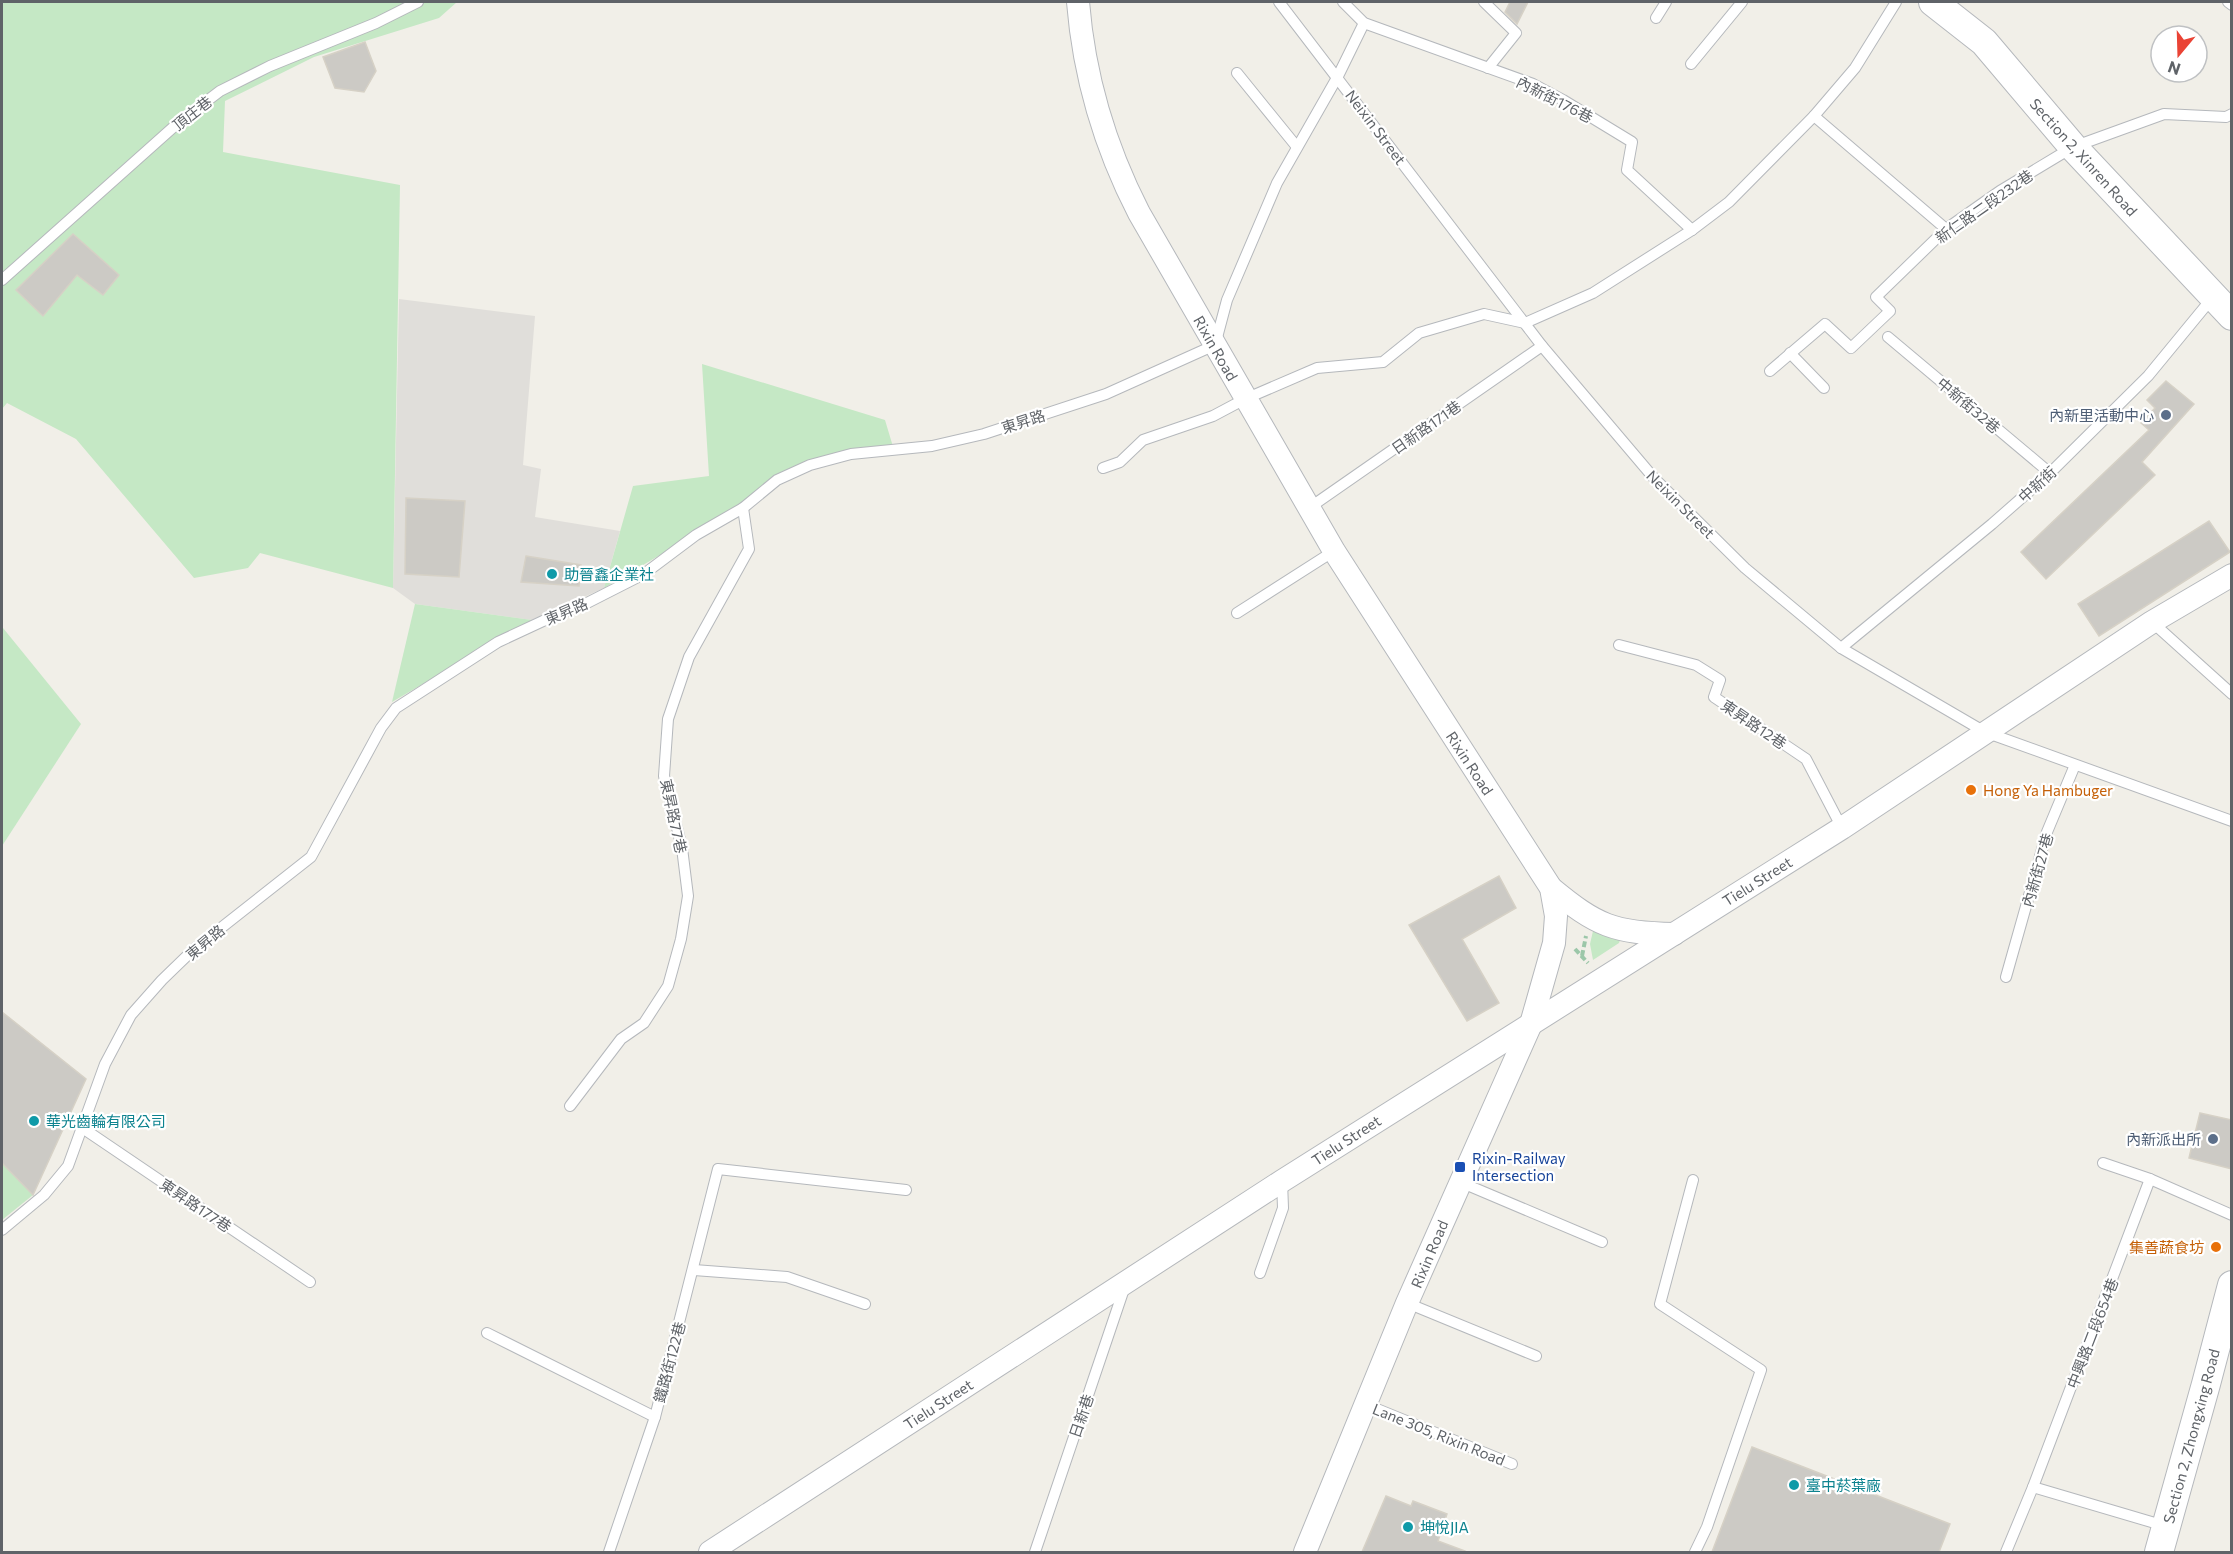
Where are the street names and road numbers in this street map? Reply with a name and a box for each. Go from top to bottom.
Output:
street label: 內新街176巷 [1514,72,1596,126]
street label: Neixin Street [1342,86,1410,168]
street label: 頂庄巷 [169,92,215,134]
street label: Section 2, Xinren Road [2026,95,2142,219]
street label: 新仁路二段232巷 [1932,166,2036,246]
street label: Rixin Road [1190,312,1242,384]
street label: 中新街32巷 [1934,373,2004,437]
street label: 日新路171巷 [1388,396,1464,458]
street label: 東昇路 [999,405,1047,437]
street label: 中新街 [2014,462,2060,506]
street label: Neixin Street [1643,466,1719,542]
street label: 東昇路 [542,594,590,628]
street label: 東昇路12巷 [1718,696,1790,752]
street label: Rixin Road [1443,728,1497,798]
street label: 東昇路77巷 [657,777,691,855]
street label: 內新街27巷 [2018,831,2056,909]
street label: Tielu Street [1719,852,1795,910]
street label: 東昇路 [182,921,228,963]
street label: Tielu Street [1308,1111,1384,1169]
street label: 東昇路177巷 [157,1175,235,1235]
street label: Rixin Road [1407,1217,1451,1291]
street label: 中興路二段654巷 [2063,1275,2121,1391]
street label: 鐵路街122巷 [650,1320,688,1404]
street label: Section 2, Zhongxing Road [2159,1347,2223,1525]
street label: Tielu Street [900,1375,976,1433]
street label: 日新巷 [1065,1392,1097,1440]
street label: Lane 305, Rixin Road [1370,1399,1508,1469]

